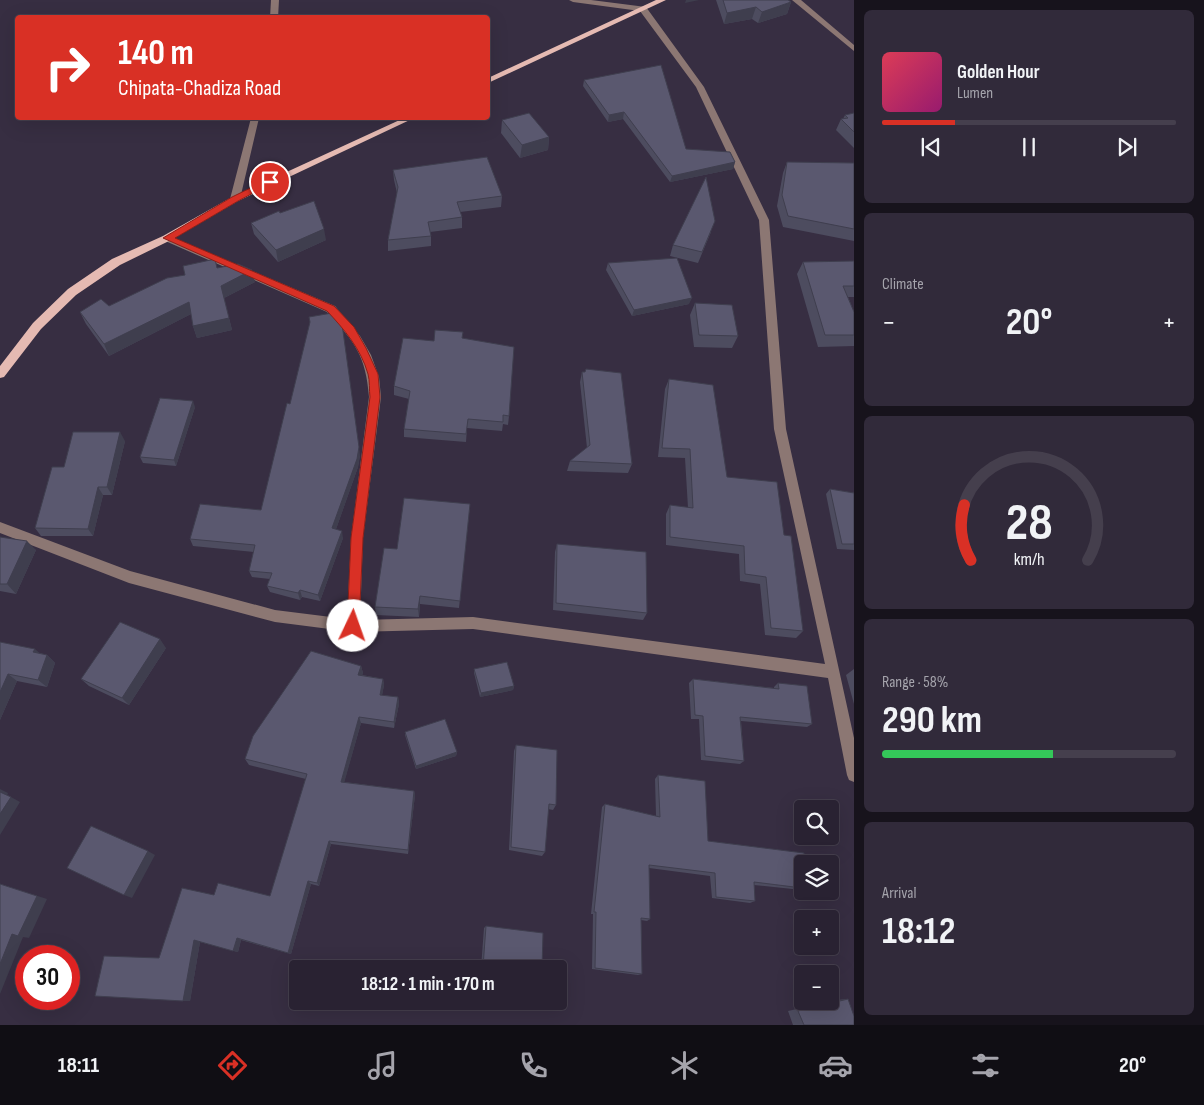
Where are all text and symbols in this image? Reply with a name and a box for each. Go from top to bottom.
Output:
text: 140 m [118,32,194,75]
icon: right [35,35,100,100]
text: Golden Hour [957,61,1040,84]
text: Chipata-Chadiza Road [118,75,281,102]
text: Lumen [957,84,993,103]
icon: previous [917,133,945,161]
icon: pause [1015,133,1043,161]
icon: next [1113,133,1141,161]
pin [249,161,291,203]
icon: arrive [256,168,284,196]
text: Climate [882,275,924,294]
text: 20° [1006,300,1052,345]
text: − [882,306,896,339]
text: + [1162,306,1176,339]
text: 28 [1005,492,1053,555]
text: km/h [1014,549,1044,570]
position arrow [326,599,378,651]
text: Range · 58% [882,673,948,692]
text: 290 km [882,698,982,743]
map controls [794,800,839,1010]
button: search [794,800,839,845]
button: layers [794,855,839,900]
text: Arrival [882,884,916,903]
text: 18:12 [882,909,955,954]
button: + [794,910,839,955]
speed limit sign: 30 [15,945,80,1010]
button: − [794,965,839,1010]
text: 18:12 · 1 min · 170 m [361,973,495,996]
icon: directions [215,1048,250,1083]
icon: music [365,1048,400,1083]
icon: phone [516,1048,551,1083]
icon: climate [667,1048,702,1083]
icon: car [818,1048,853,1083]
icon: filters [968,1048,1003,1083]
text: 18:11 [58,1052,99,1079]
text: 20° [1119,1052,1146,1079]

